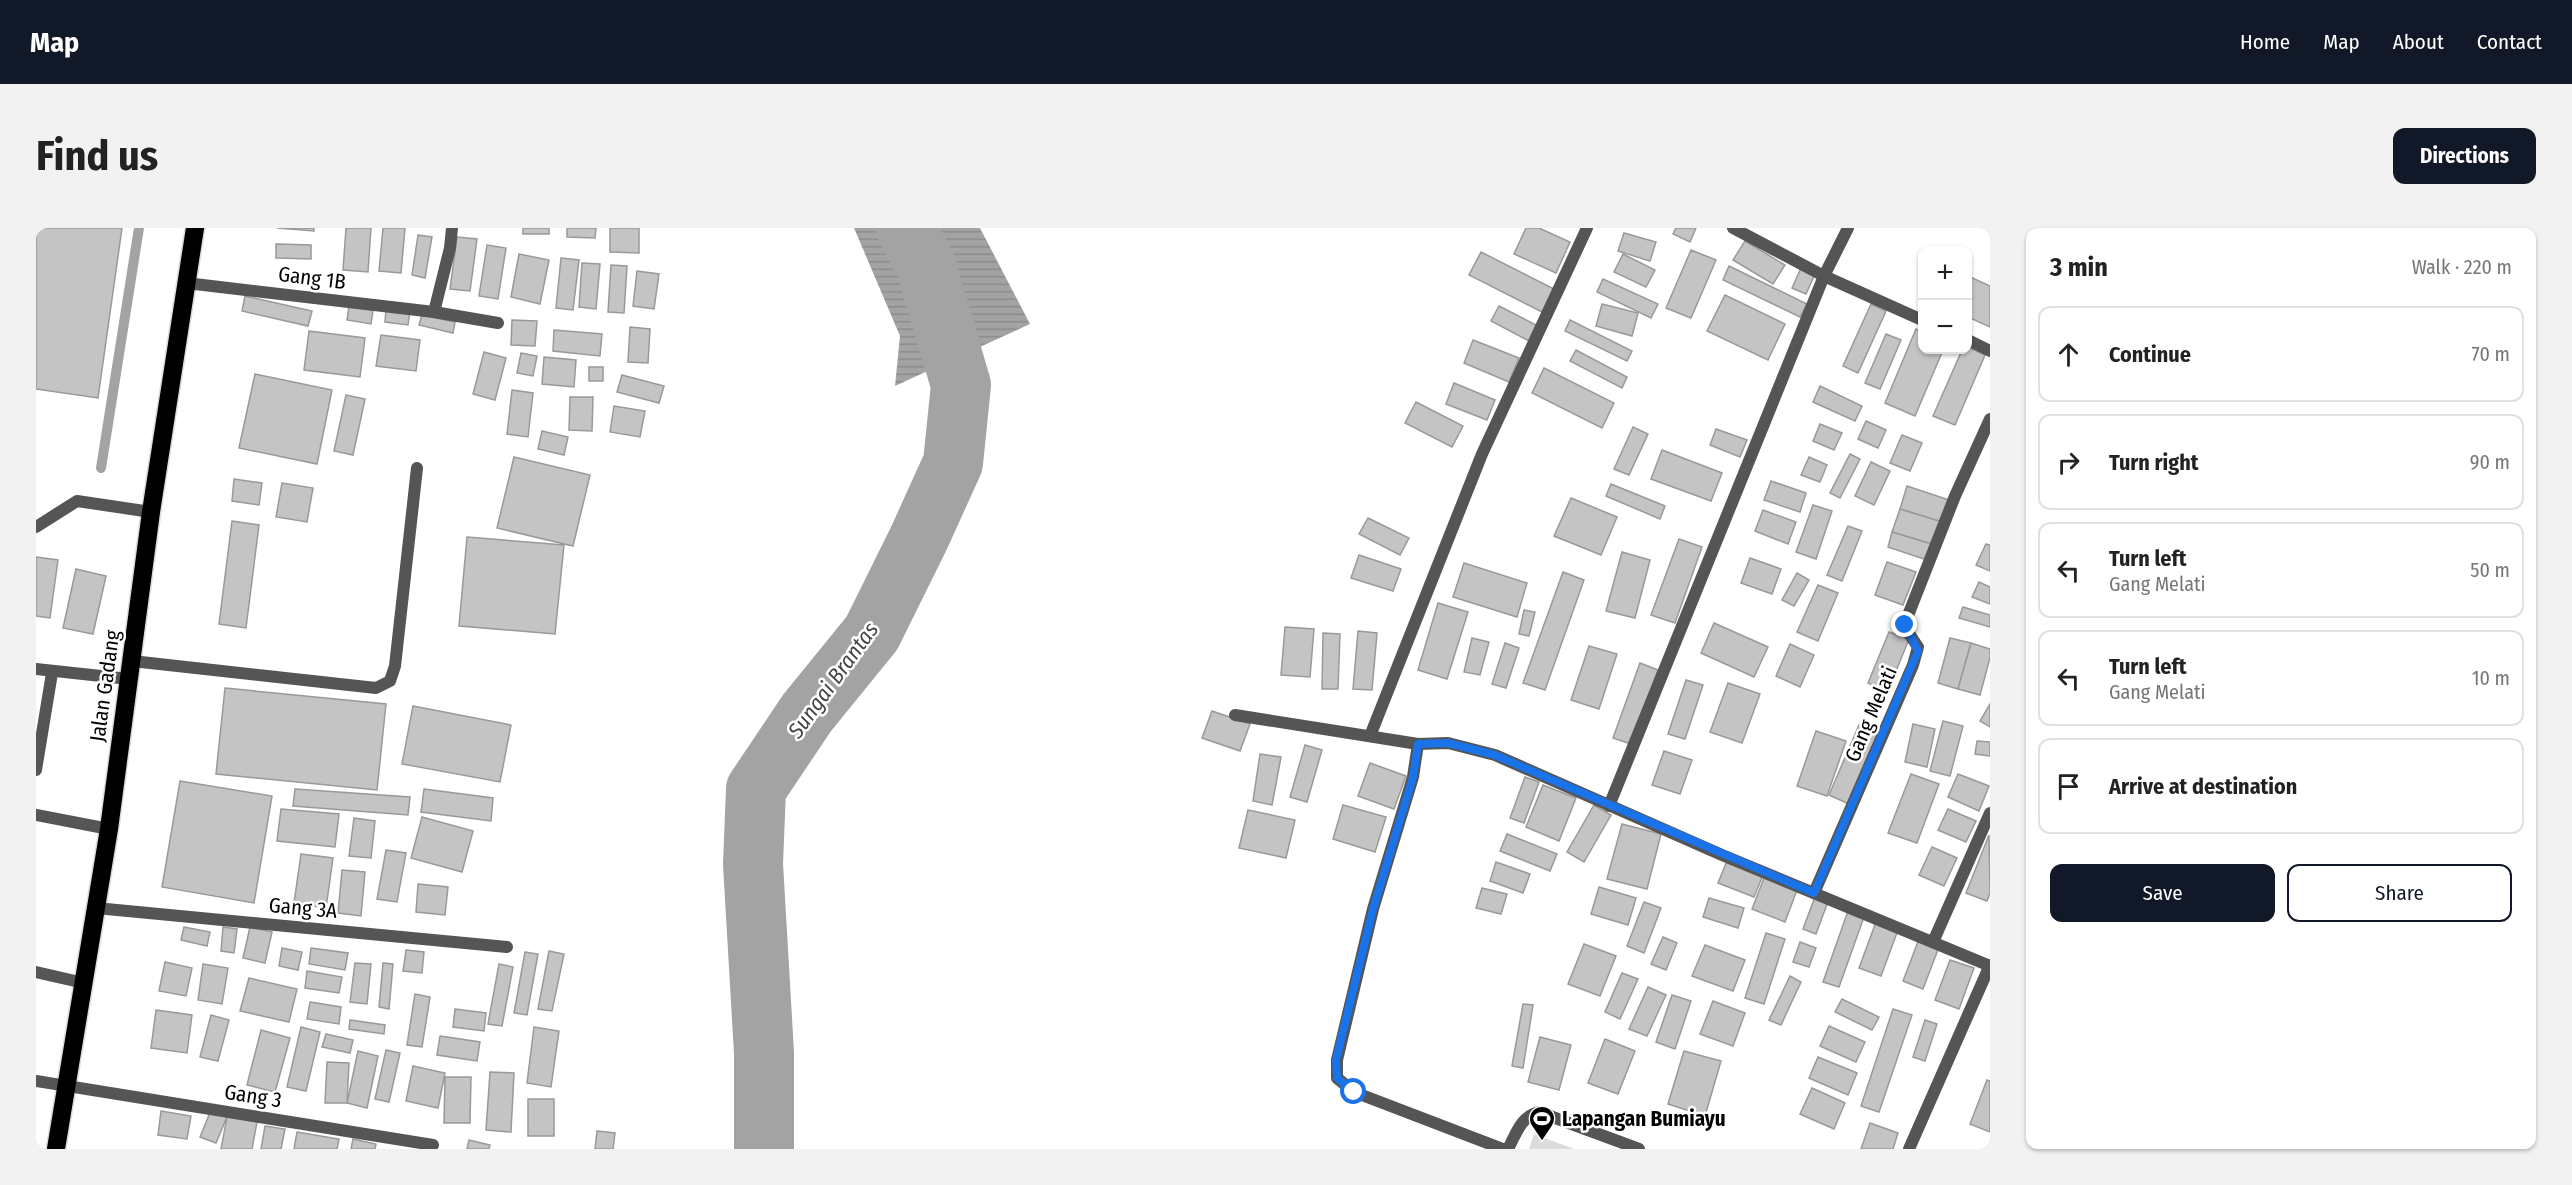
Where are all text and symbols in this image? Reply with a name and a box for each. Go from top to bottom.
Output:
text: Map [30,26,79,59]
text: Home [2240,29,2290,55]
text: Map [2323,29,2360,55]
text: About [2393,29,2444,55]
text: Contact [2477,29,2542,55]
button: Directions [2393,128,2536,184]
text: Find us [36,131,158,181]
map controls [1918,246,1972,354]
button: + [1918,246,1972,300]
text: 3 min [2050,252,2108,283]
text: Walk · 220 m [2412,255,2512,279]
street label: Gang 1B [277,261,347,295]
button: − [1918,300,1972,354]
icon: ahead [2052,338,2085,371]
text: Continue [2109,341,2191,368]
text: 70 m [2472,342,2510,366]
icon: right [2052,446,2085,479]
text: Turn right [2109,449,2198,476]
text: 90 m [2470,450,2510,474]
text: Turn left [2109,545,2187,572]
icon: left [2052,554,2085,587]
text: 50 m [2470,558,2510,582]
text: Gang Melati [2109,572,2206,596]
route end [1891,611,1917,637]
water label: Sungai Brantas [781,617,884,744]
street label: Jalan Gadang [84,628,126,743]
text: Turn left [2109,653,2187,680]
street label: Gang Melati [1839,662,1903,766]
icon: left [2052,662,2085,695]
text: 10 m [2472,666,2510,690]
text: Gang Melati [2109,680,2206,704]
icon: arrive [2052,770,2085,803]
text: Arrive at destination [2109,773,2297,800]
button: Save [2050,864,2275,922]
button: Share [2287,864,2512,922]
street label: Gang 3A [268,892,338,924]
route start [1340,1078,1366,1104]
street label: Gang 3 [222,1079,284,1113]
sports icon: Lapangan Bumiayu [1527,1104,1557,1142]
place label: Lapangan Bumiayu [1562,1106,1726,1132]

